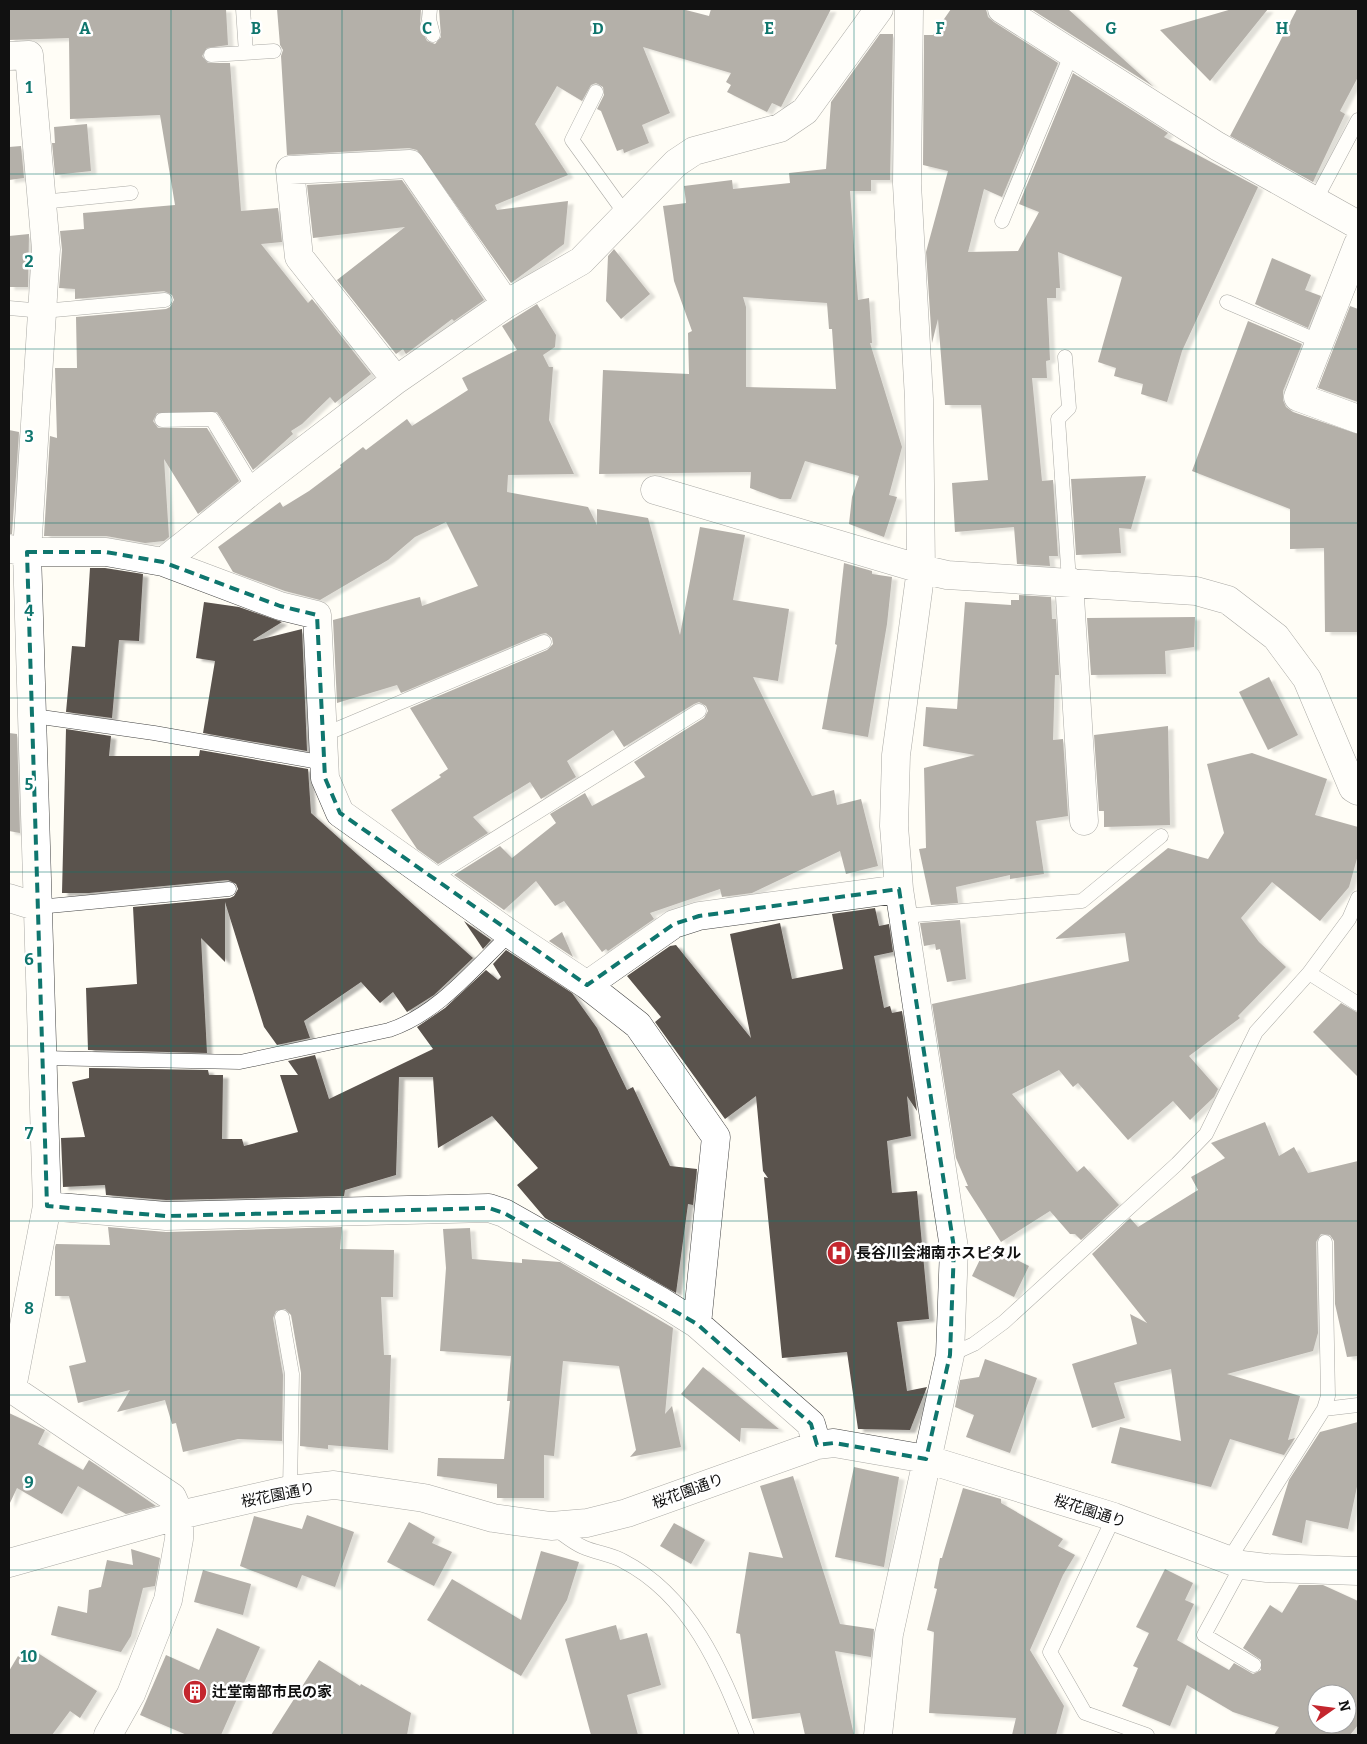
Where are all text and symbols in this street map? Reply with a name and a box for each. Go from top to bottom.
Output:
text: A [79,19,91,38]
text: B [251,19,261,38]
text: C [422,19,432,38]
text: D [592,19,604,38]
text: E [764,19,774,38]
text: F [936,19,945,38]
text: G [1105,19,1117,38]
text: H [1276,19,1289,38]
text: 1 [26,78,33,97]
text: 2 [24,252,34,271]
text: 3 [24,427,34,446]
text: 4 [24,601,34,620]
text: 5 [25,775,34,794]
text: 6 [24,950,34,969]
text: 7 [25,1124,34,1143]
hospital icon: 長谷川会湘南ホスピタル [826,1240,852,1266]
place label: 長谷川会湘南ホスピタル [856,1244,1021,1262]
text: 8 [24,1299,34,1318]
street label: 桜花園通り [650,1470,726,1512]
text: 9 [24,1473,34,1492]
street label: 桜花園通り [239,1479,317,1511]
street label: 桜花園通り [1052,1491,1128,1531]
text: 10 [20,1647,38,1666]
building icon: 辻堂南部市民の家 [182,1679,208,1705]
place label: 辻堂南部市民の家 [212,1683,332,1701]
north arrow [1307,1684,1357,1734]
text: N [1335,1699,1354,1713]

